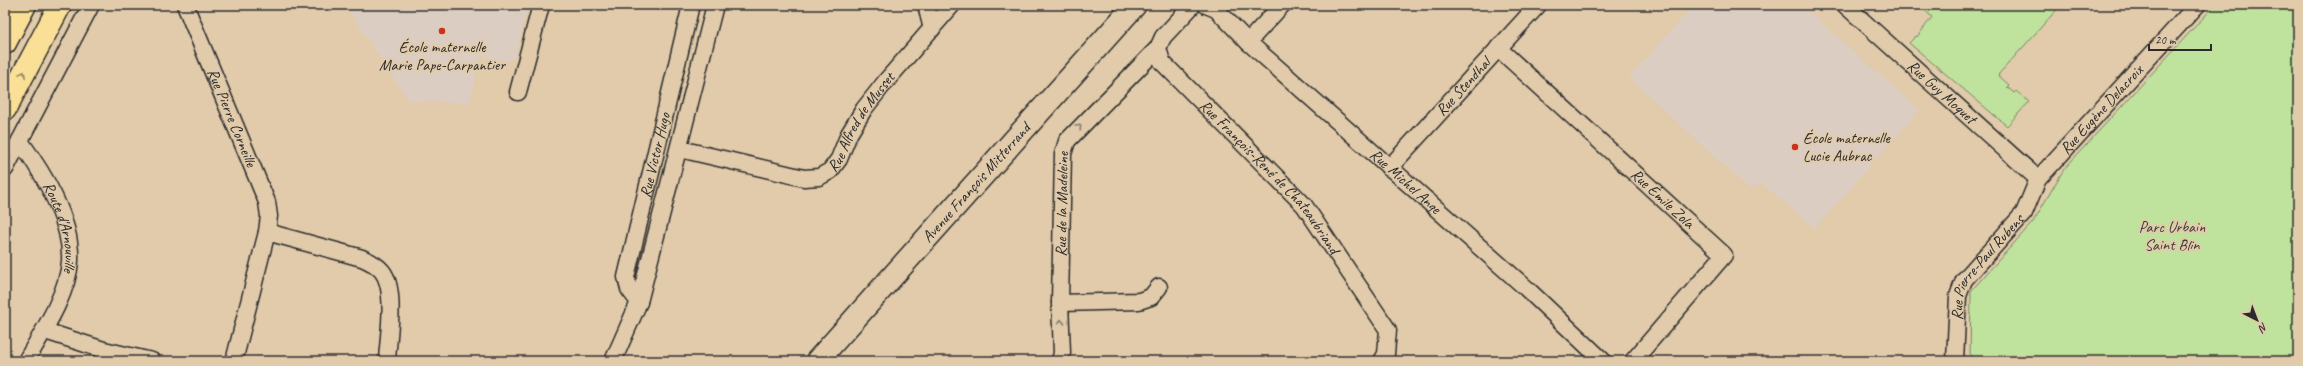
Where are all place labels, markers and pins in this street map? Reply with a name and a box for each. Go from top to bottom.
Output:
marker: École maternelle Marie Pape-Carpantier [437,26,447,36]
place label: École maternelle Marie Pape-Carpantier [379,37,506,75]
place label: École maternelle Lucie Aubrac [1803,128,1891,166]
marker: École maternelle Lucie Aubrac [1790,142,1800,152]

